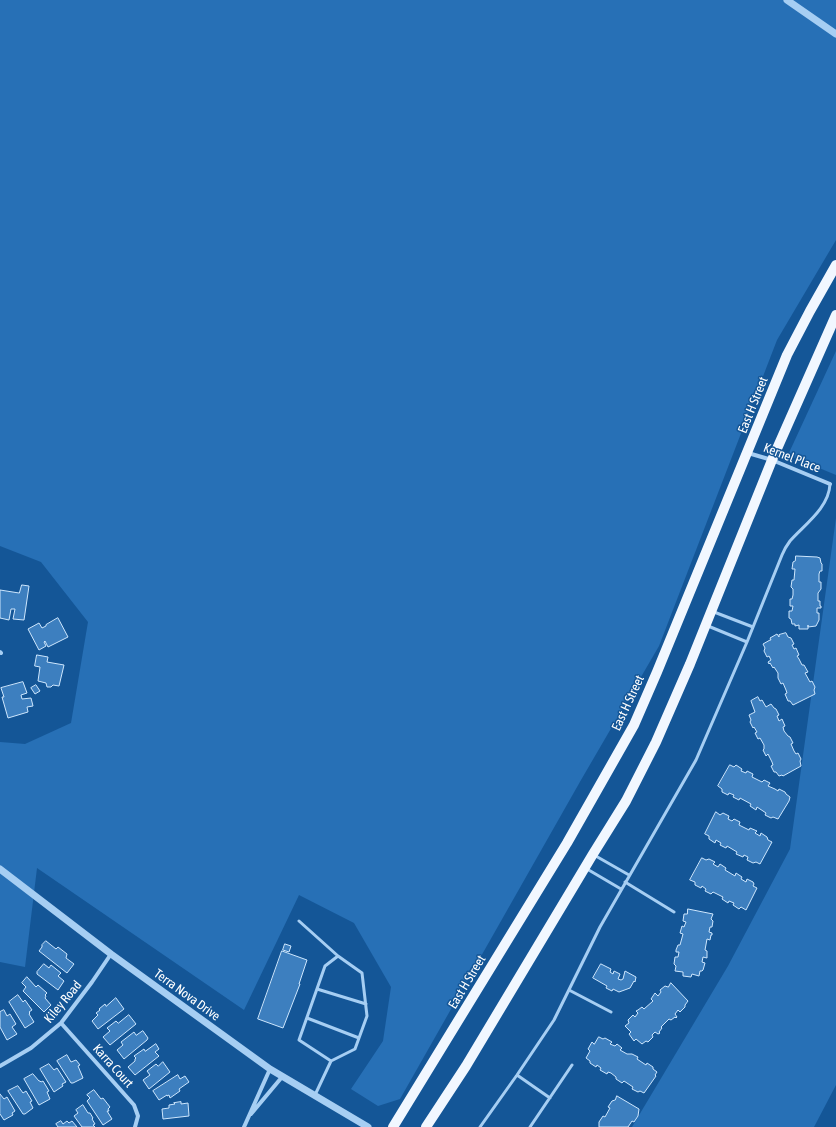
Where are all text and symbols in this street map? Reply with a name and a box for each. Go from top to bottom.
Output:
street label: East H Street [735,374,771,436]
street label: Kernel Place [761,440,823,476]
street label: East H Street [608,673,648,733]
street label: East H Street [445,952,489,1012]
street label: Terra Nova Drive [151,966,223,1024]
street label: Kiley Road [41,978,85,1026]
street label: Karra Court [89,1041,137,1091]

